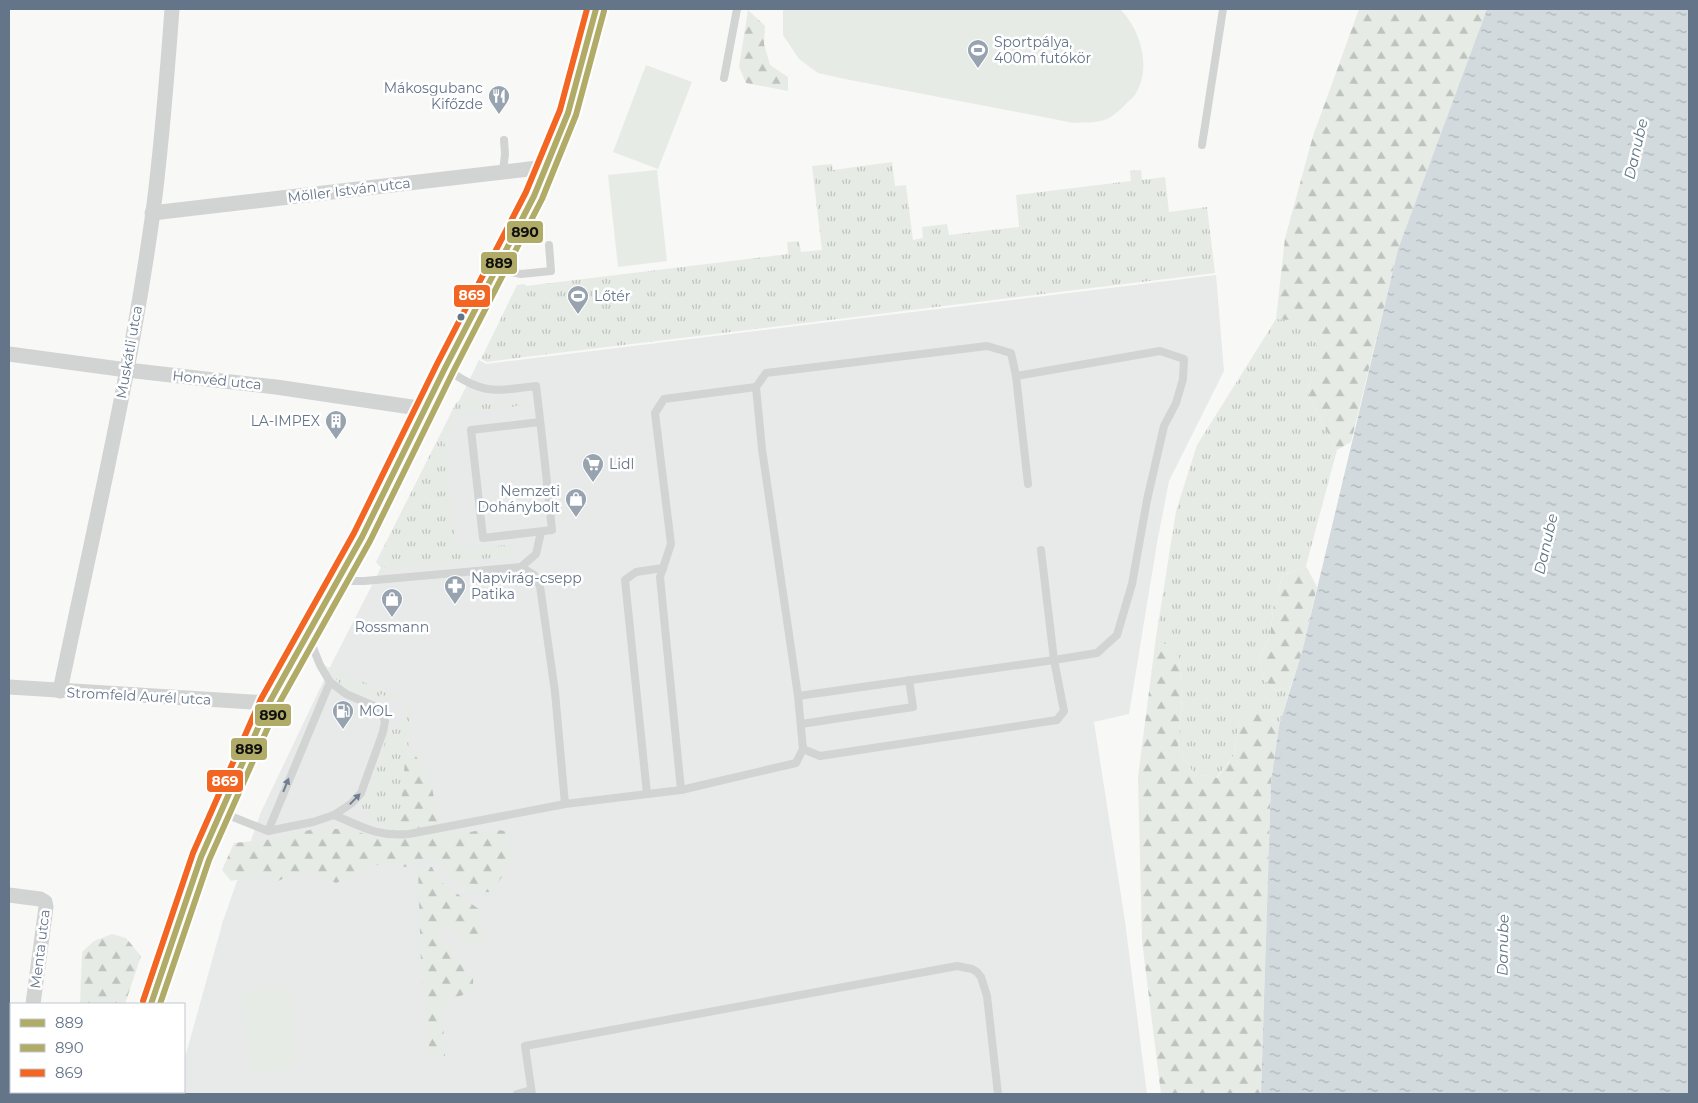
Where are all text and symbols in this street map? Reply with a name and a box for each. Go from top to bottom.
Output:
place label: Sportpálya, 400m futókör [994,33,1092,67]
sports icon: Sportpálya, 400m futókör [966,38,990,69]
place label: Mákosgubanc Kifőzde [384,79,483,113]
restaurant icon: Mákosgubanc Kifőzde [487,84,511,115]
water label: Danube [1619,117,1652,181]
street label: Möller István utca [287,174,411,206]
line badge: 890 [506,220,544,244]
text: 890 [511,223,539,241]
line badge: 889 [480,251,518,275]
text: 889 [485,254,513,272]
line badge: 869 [453,284,491,308]
sports icon: Lőtér [566,284,590,315]
text: 869 [458,286,486,304]
place label: Lőtér [594,287,631,305]
street label: Muskátli utca [112,304,146,400]
unlabelled marker [456,312,466,322]
street label: Honvéd utca [172,366,262,394]
building icon: LA-IMPEX [324,409,348,440]
place label: LA-IMPEX [251,412,320,430]
supermarket icon: Lidl [581,452,605,483]
place label: Lidl [609,455,634,473]
place label: Nemzeti Dohánybolt [478,482,560,516]
shop icon: Nemzeti Dohánybolt [564,487,588,518]
water label: Danube [1529,512,1562,576]
place label: Napvirág-csepp Patika [471,569,582,603]
pharmacy icon: Napvirág-csepp Patika [443,574,467,605]
shop icon: Rossmann [380,587,404,618]
place label: Rossmann [355,618,429,636]
street label: Stromfeld Aurél utca [66,683,212,709]
fuel station icon: MOL [331,699,355,730]
place label: MOL [359,702,393,720]
line badge: 890 [254,703,292,727]
text: 890 [259,706,287,724]
line badge: 889 [230,737,268,761]
text: 889 [235,740,263,758]
line badge: 869 [206,769,244,793]
text: 869 [211,772,239,790]
one-way arrow [283,778,290,793]
one-way arrow [349,793,361,805]
street label: Menta utca [26,908,54,990]
water label: Danube [1492,914,1513,976]
legend [10,1003,185,1093]
text: 889 [55,1013,83,1032]
text: 890 [55,1038,84,1057]
text: 869 [55,1063,83,1082]

